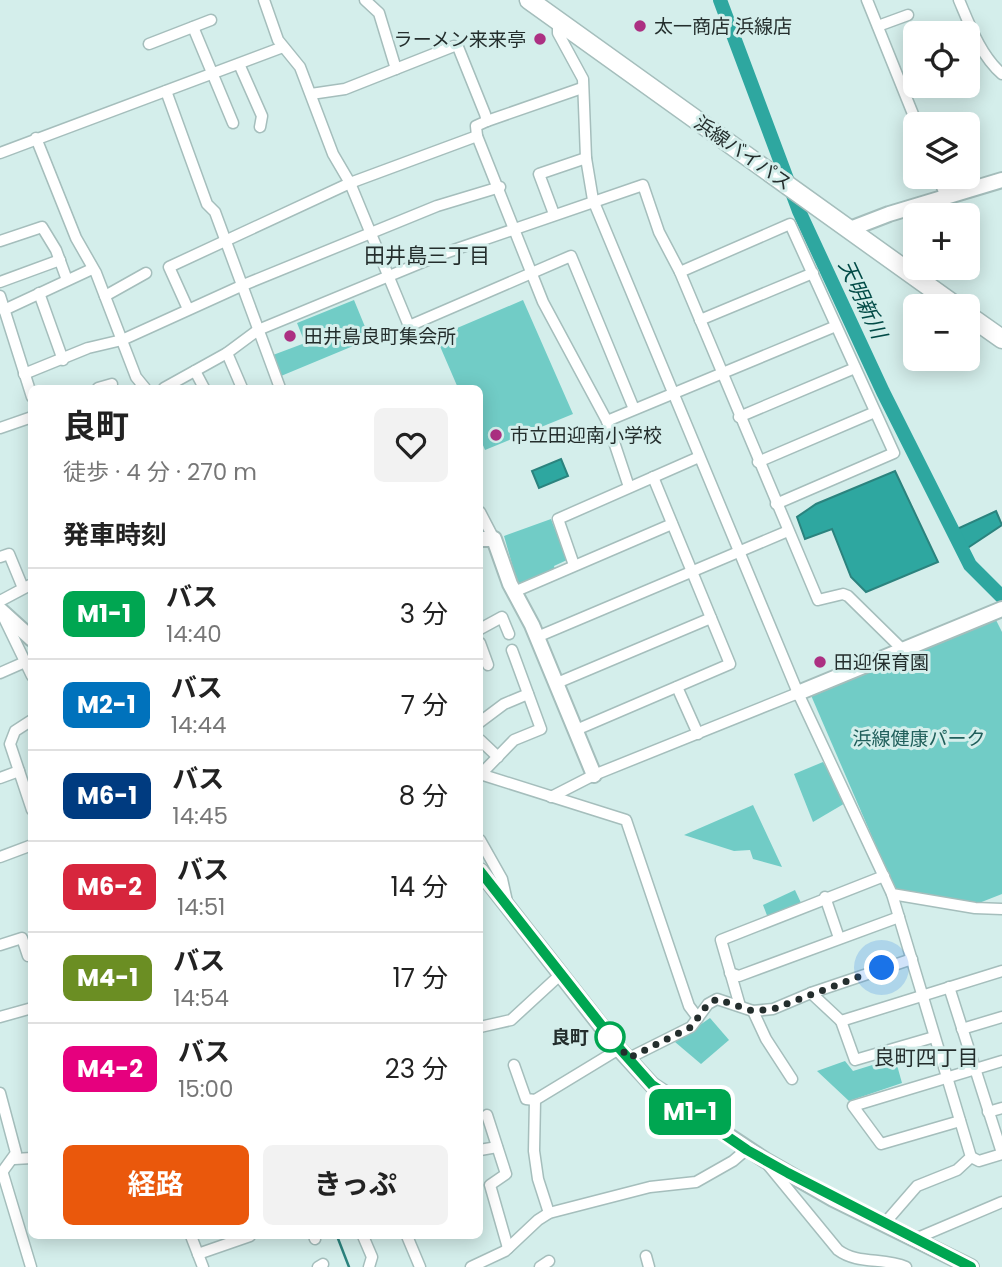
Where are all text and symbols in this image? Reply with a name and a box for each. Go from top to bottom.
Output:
place label: 太一商店 浜線店 [654,13,792,40]
marker: 太一商店 浜線店 [632,18,648,34]
map controls [903,21,980,371]
button: locate [903,21,980,98]
place label: ラーメン来来亭 [394,26,526,53]
marker: ラーメン来来亭 [532,31,548,47]
street label: 浜線バイパス [689,109,797,197]
button: layers [903,112,980,189]
button: + [903,203,980,280]
district label: 田井島三丁目 [364,241,490,270]
water label: 天明新川 [832,255,895,345]
button: − [903,294,980,371]
place label: 田井島良町集会所 [304,323,456,350]
marker: 田井島良町集会所 [282,328,298,344]
text: 良町 [63,403,129,450]
button: heart [374,408,448,482]
place label: 市立田迎南小学校 [510,422,662,449]
marker: 市立田迎南小学校 [488,427,504,443]
text: 徒歩 · 4 分 · 270 m [63,456,257,488]
text: 発車時刻 [63,517,167,553]
text: バス [166,579,218,615]
text: 3 分 [400,596,448,632]
text: M1-1 [77,597,131,630]
text: 14:40 [166,618,222,650]
place label: 田迎保育園 [834,649,929,676]
marker: 田迎保育園 [812,654,828,670]
text: バス [171,670,223,706]
text: 7 分 [401,687,448,723]
text: M2-1 [77,688,136,721]
text: 14:44 [171,709,226,741]
park label: 浜線健康パーク [852,725,986,752]
text: バス [172,761,224,797]
text: 8 分 [399,778,448,814]
text: M6-1 [77,779,137,812]
text: 14:45 [172,800,228,832]
text: バス [177,852,229,888]
text: 14 分 [390,869,448,905]
text: M6-2 [77,870,142,903]
text: 14:51 [177,891,225,923]
text: バス [173,943,225,979]
your location [864,950,899,985]
text: 17 分 [393,960,448,996]
text: M4-1 [77,961,138,994]
text: 14:54 [173,982,229,1014]
marker: 良町 [595,1022,625,1052]
place label: 良町 [551,1024,589,1051]
text: バス [178,1034,230,1070]
district label: 良町四丁目 [874,1043,979,1072]
text: 23 分 [385,1051,448,1087]
text: M4-2 [77,1052,143,1085]
text: 15:00 [178,1073,234,1105]
line badge: M1-1 [641,1089,739,1135]
text: M1-1 [663,1095,717,1128]
button: 経路 [63,1145,249,1225]
button: きっぷ [263,1145,448,1225]

